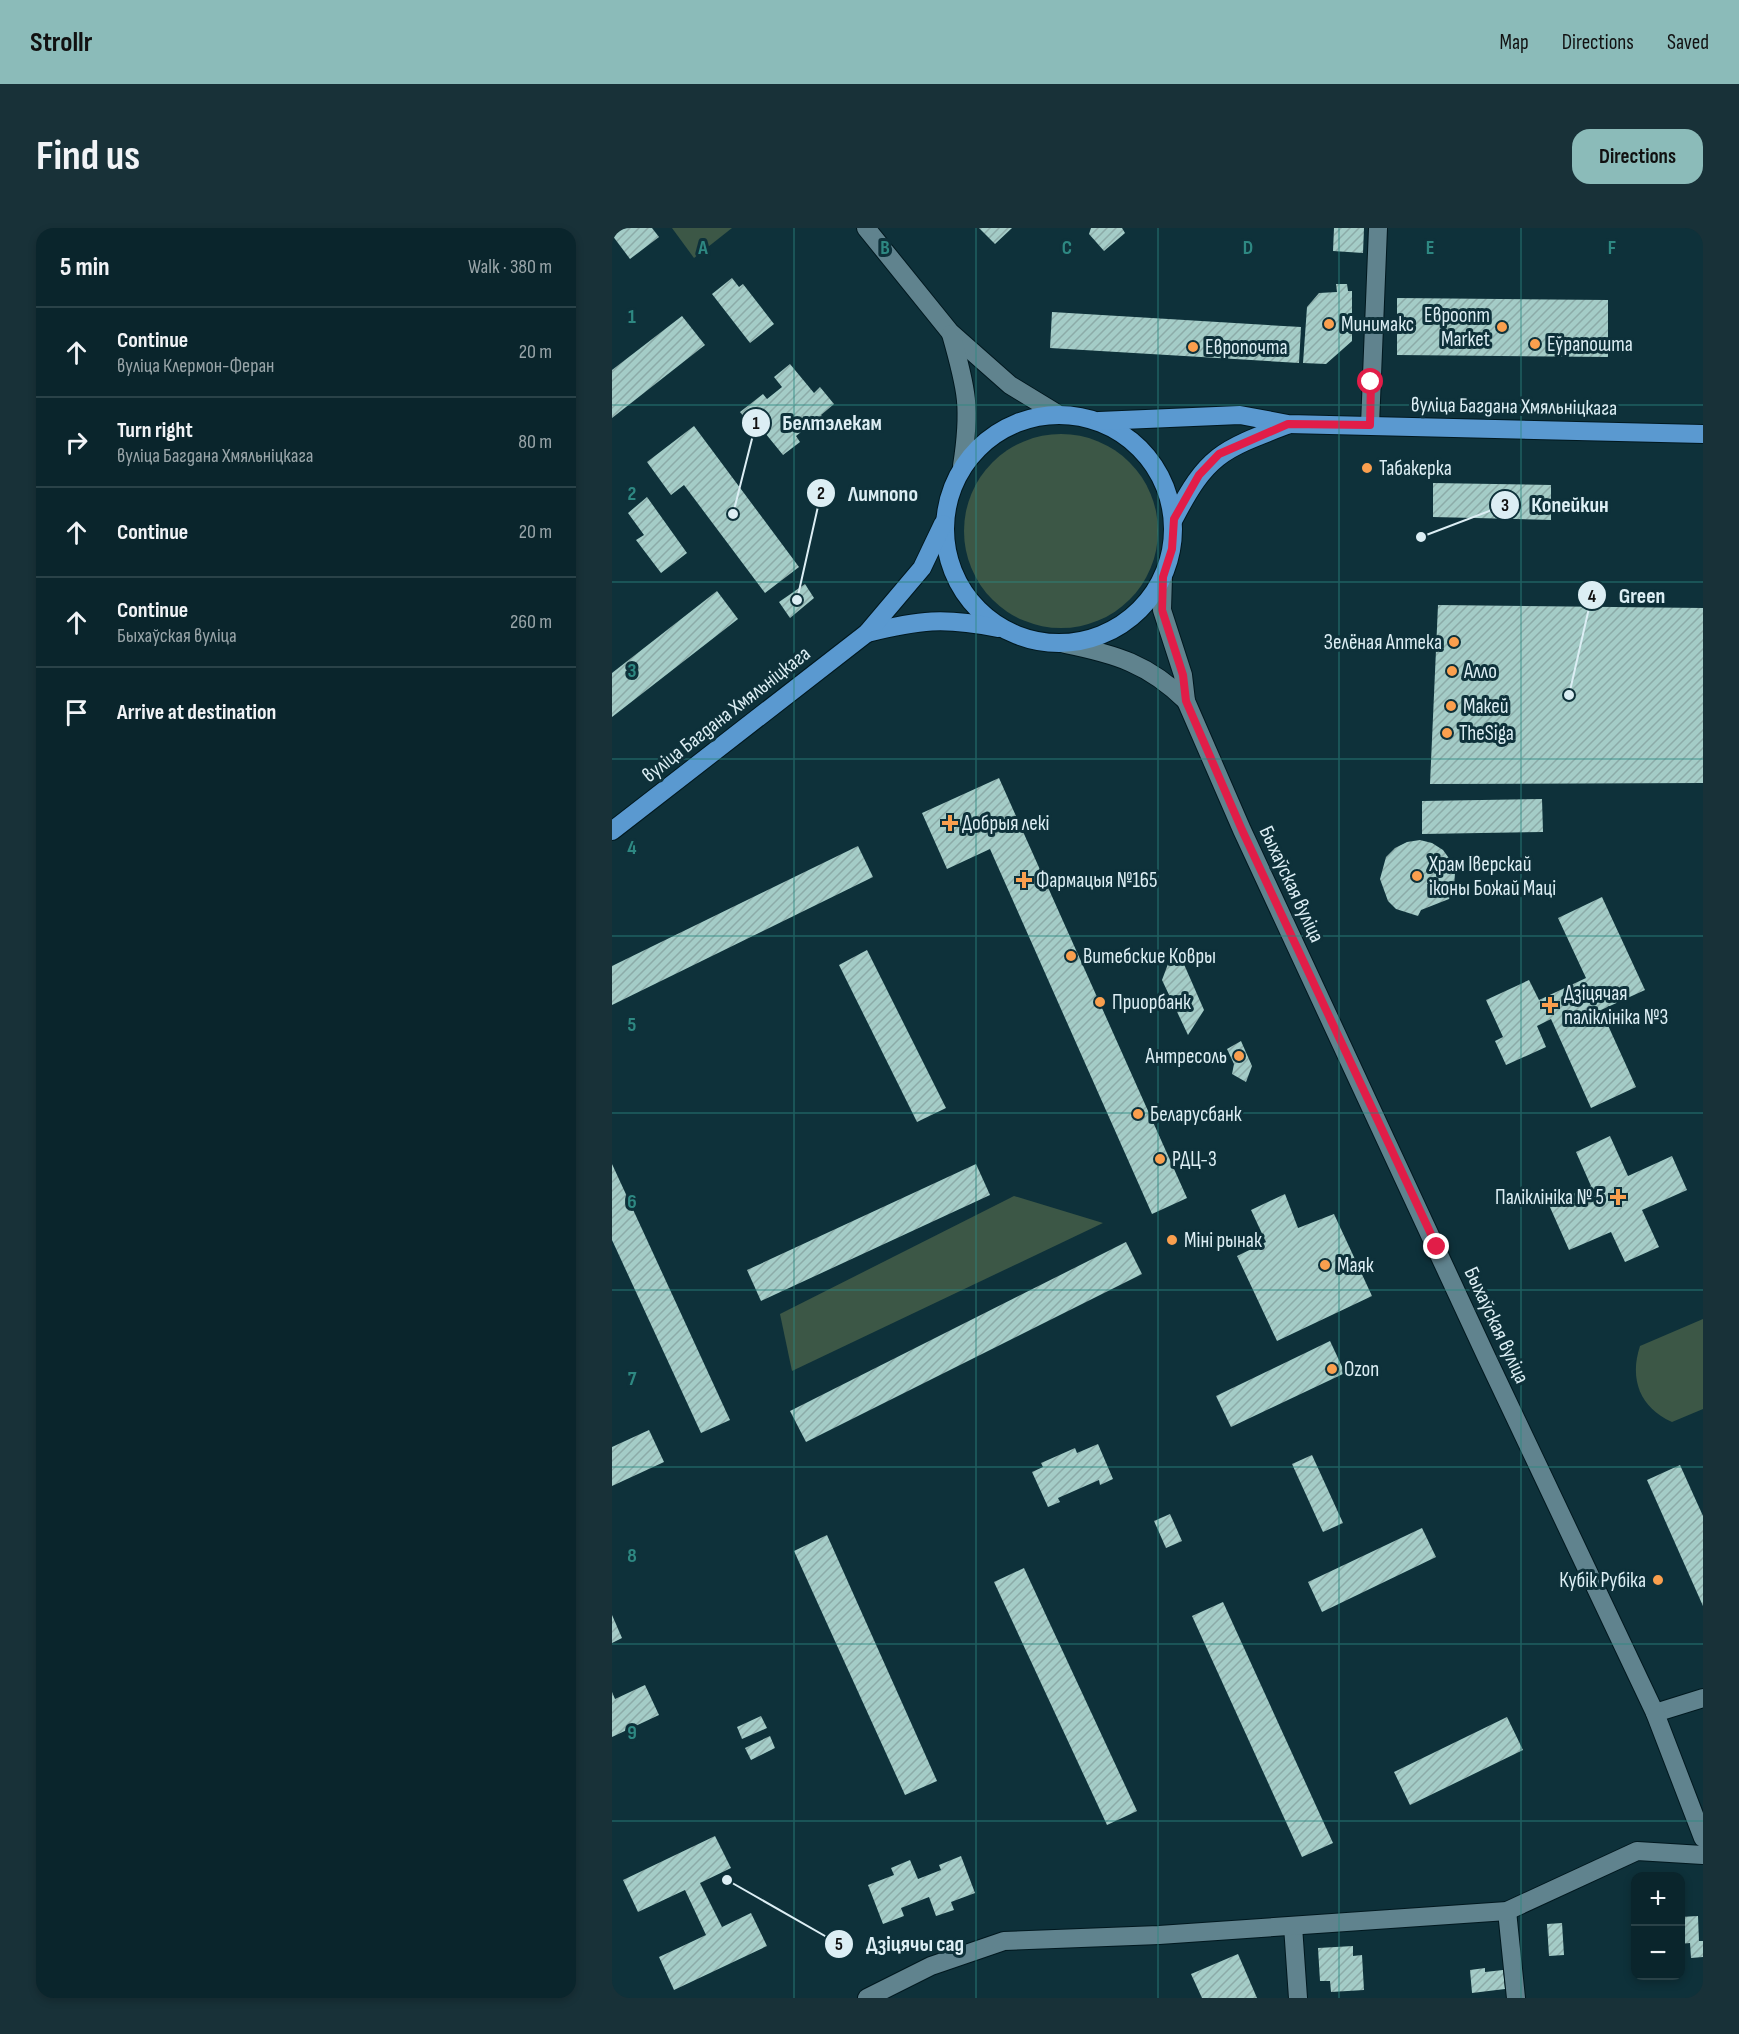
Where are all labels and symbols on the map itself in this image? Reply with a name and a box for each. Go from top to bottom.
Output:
text: A [697,236,708,260]
text: B [880,236,890,260]
text: C [1062,236,1072,260]
text: D [1243,236,1253,260]
text: E [1426,236,1434,260]
text: F [1608,236,1616,260]
place label: Евроопт Market [1424,303,1490,352]
text: 1 [628,305,636,329]
place label: Минимакс [1341,312,1414,337]
marker: Минимакс [1322,317,1336,331]
marker: Евроопт Market [1495,320,1509,334]
place label: Еўрапошта [1547,332,1633,357]
place label: Европочта [1205,335,1288,360]
marker: Еўрапошта [1528,337,1542,351]
marker: Европочта [1186,340,1200,354]
route start [1357,368,1383,394]
street label: вуліца Багдана Хмяльніцкага [1411,392,1617,421]
callout: Белтэлекам [741,403,894,443]
text: Белтэлекам [782,410,882,437]
text: 1 [752,413,760,434]
place label: Табакерка [1379,456,1452,481]
marker: Табакерка [1360,461,1374,475]
callout: Лимпопо [806,473,930,513]
text: Лимпопо [847,481,918,508]
text: 2 [628,482,636,506]
text: 2 [817,483,825,504]
callout: Копейкин [1490,485,1621,525]
text: Копейкин [1531,492,1609,519]
text: 3 [1501,495,1509,516]
callout: Green [1577,575,1678,615]
text: Green [1619,583,1665,610]
text: 4 [1588,586,1597,607]
place label: Зелёная Аптека [1324,630,1442,655]
marker: Зелёная Аптека [1447,635,1461,649]
street label: вуліца Багдана Хмяльніцкага [637,641,815,788]
text: 3 [628,659,637,683]
place label: Алло [1463,659,1497,684]
marker: Алло [1445,664,1459,678]
place label: Макей [1463,694,1509,719]
marker: Макей [1444,699,1458,713]
place label: TheSiga [1459,721,1514,746]
marker: TheSiga [1440,726,1454,740]
place label: Добрыя лекі [962,811,1050,836]
marker: Добрыя лекі [943,816,957,830]
street label: Быхаўская вуліца [1254,822,1329,946]
text: 4 [627,836,637,860]
place label: Храм Іверскай іконы Божай Маці [1428,852,1556,901]
place label: Фармацыя №165 [1036,868,1157,893]
marker: Храм Іверскай іконы Божай Маці [1410,869,1424,883]
marker: Фармацыя №165 [1017,873,1031,887]
place label: Витебские Ковры [1083,944,1216,969]
marker: Витебские Ковры [1064,949,1078,963]
place label: Дзіцячая паліклініка №3 [1564,981,1668,1030]
place label: Приорбанк [1112,990,1191,1015]
marker: Приорбанк [1093,995,1107,1009]
marker: Дзіцячая паліклініка №3 [1541,996,1559,1014]
text: 5 [628,1013,637,1037]
place label: Антресоль [1145,1044,1227,1069]
marker: Антресоль [1232,1049,1246,1063]
place label: Беларусбанк [1150,1102,1242,1127]
marker: Беларусбанк [1131,1107,1145,1121]
place label: РДЦ-3 [1172,1147,1217,1172]
marker: РДЦ-3 [1153,1152,1167,1166]
place label: Паліклініка № 5 [1495,1185,1604,1210]
marker: Паліклініка № 5 [1609,1188,1627,1206]
text: 6 [627,1190,637,1214]
place label: Міні рынак [1184,1228,1262,1253]
marker: Міні рынак [1165,1233,1179,1247]
route end [1423,1233,1449,1259]
place label: Маяк [1337,1253,1374,1278]
marker: Маяк [1318,1258,1332,1272]
street label: Быхаўская вуліца [1459,1263,1534,1387]
place label: Ozon [1344,1357,1379,1382]
marker: Ozon [1325,1362,1339,1376]
text: 7 [628,1367,637,1391]
text: 8 [627,1544,637,1568]
place label: Кубік Рубіка [1559,1568,1646,1593]
marker: Кубік Рубіка [1651,1573,1665,1587]
text: 9 [627,1721,637,1745]
callout: Дзіцячы сад [824,1924,976,1964]
text: Дзіцячы сад [866,1931,964,1958]
text: 5 [835,1934,843,1955]

